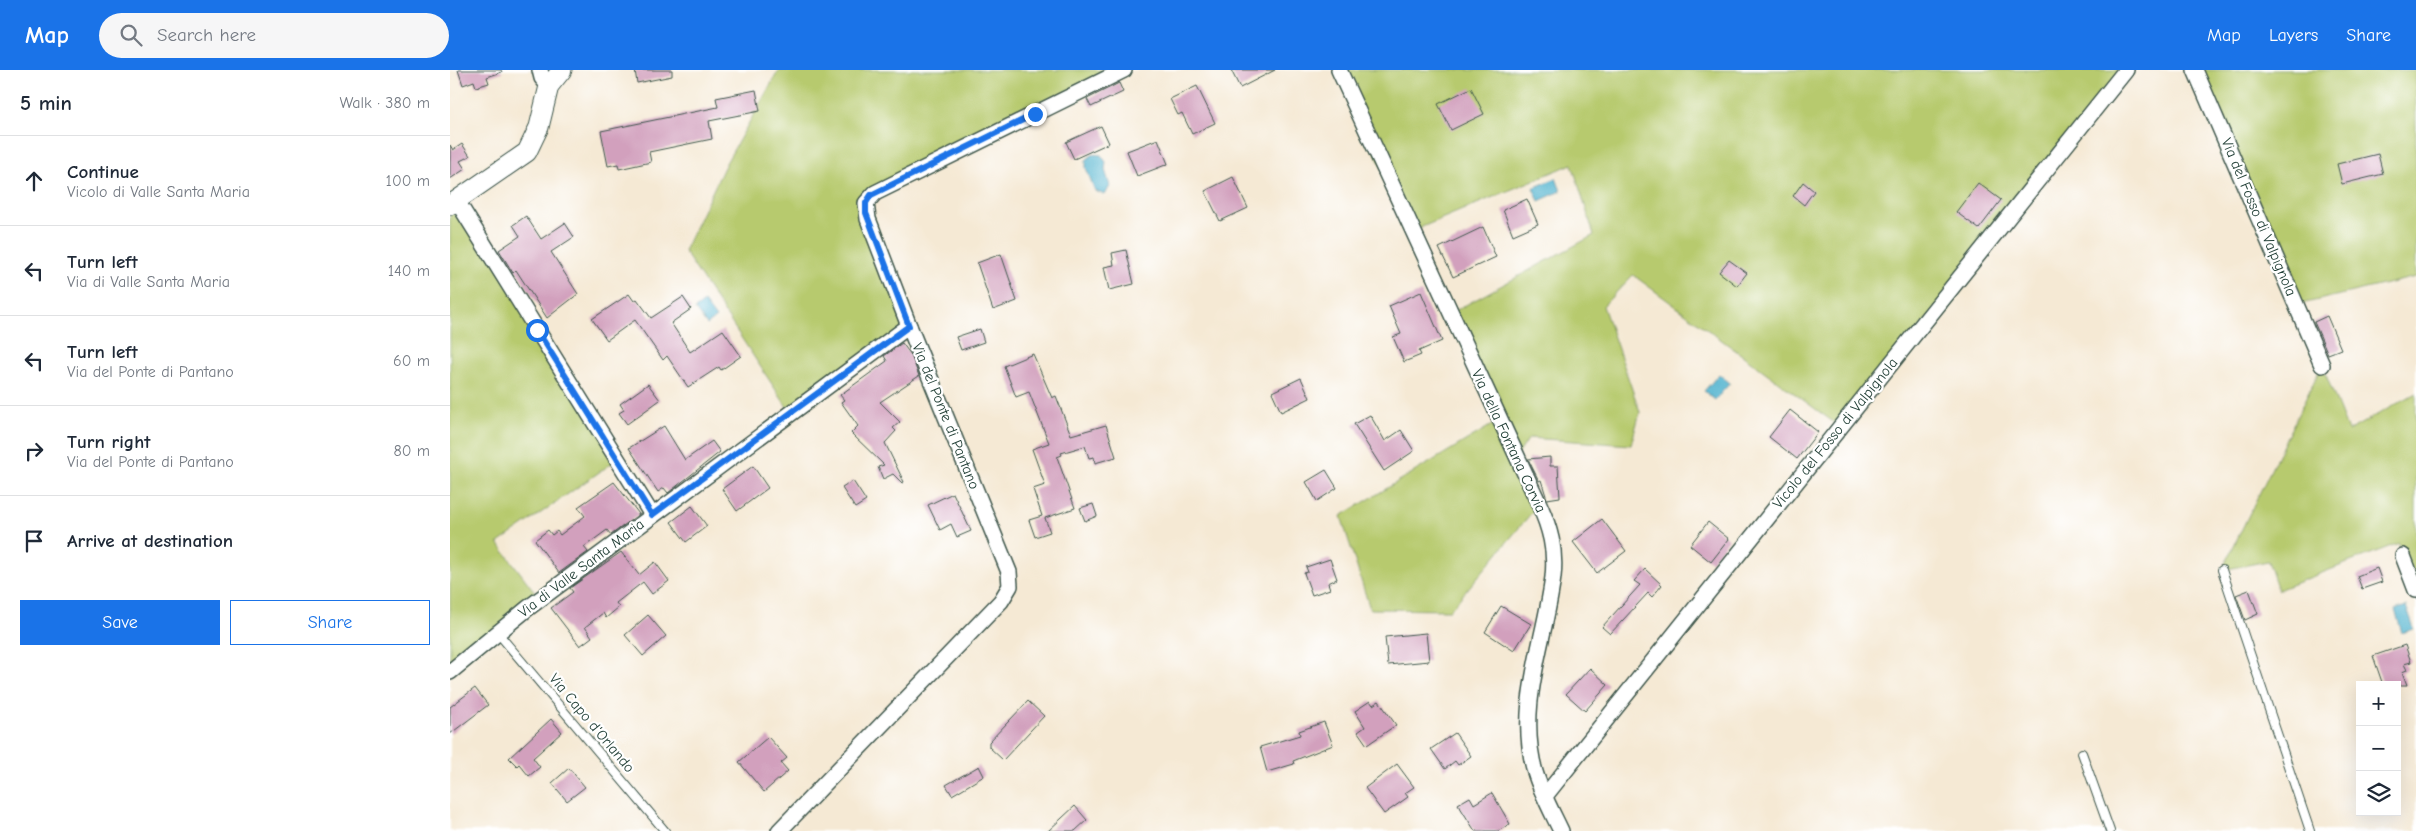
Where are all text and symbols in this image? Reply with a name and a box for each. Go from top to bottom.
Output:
search box [99,13,449,58]
text: Map [25,21,69,49]
icon: search [117,21,145,49]
text: Search here [157,24,256,46]
text: Map [2207,25,2241,46]
text: Layers [2269,25,2318,46]
text: Share [2346,25,2391,46]
text: 5 min [20,91,72,115]
text: Walk · 380 m [340,94,430,112]
route end [1024,103,1047,126]
street label: Via del Fosso di Valpignola [2217,135,2301,299]
text: Continue [67,161,139,183]
icon: ahead [20,167,48,195]
text: 100 m [386,172,430,190]
text: Vicolo di Valle Santa Maria [67,183,250,201]
text: Turn left [67,251,138,273]
icon: left [20,257,48,285]
text: 140 m [388,262,430,280]
text: Via di Valle Santa Maria [67,273,230,291]
route start [526,319,549,342]
street label: Via del Ponte di Pantano [908,340,984,492]
text: Turn left [67,341,138,363]
icon: left [20,347,48,375]
text: 60 m [393,352,430,370]
street label: Vicolo del Fosso di Valpignola [1769,354,1901,512]
text: Via del Ponte di Pantano [67,363,234,381]
street label: Via della Fontana Corvia [1468,366,1550,516]
text: Turn right [67,431,151,453]
icon: right [20,437,48,465]
text: 80 m [393,442,430,460]
text: Via del Ponte di Pantano [67,453,234,471]
street label: Via di Valle Santa Maria [515,515,647,621]
icon: arrive [20,527,48,555]
text: Arrive at destination [67,530,233,552]
button: Save [20,600,220,645]
button: Share [230,600,430,645]
street label: Via Capo d'Orlando [545,670,639,776]
map controls [2356,681,2401,816]
button: + [2356,681,2401,726]
button: − [2356,726,2401,771]
button: layers [2356,771,2401,816]

